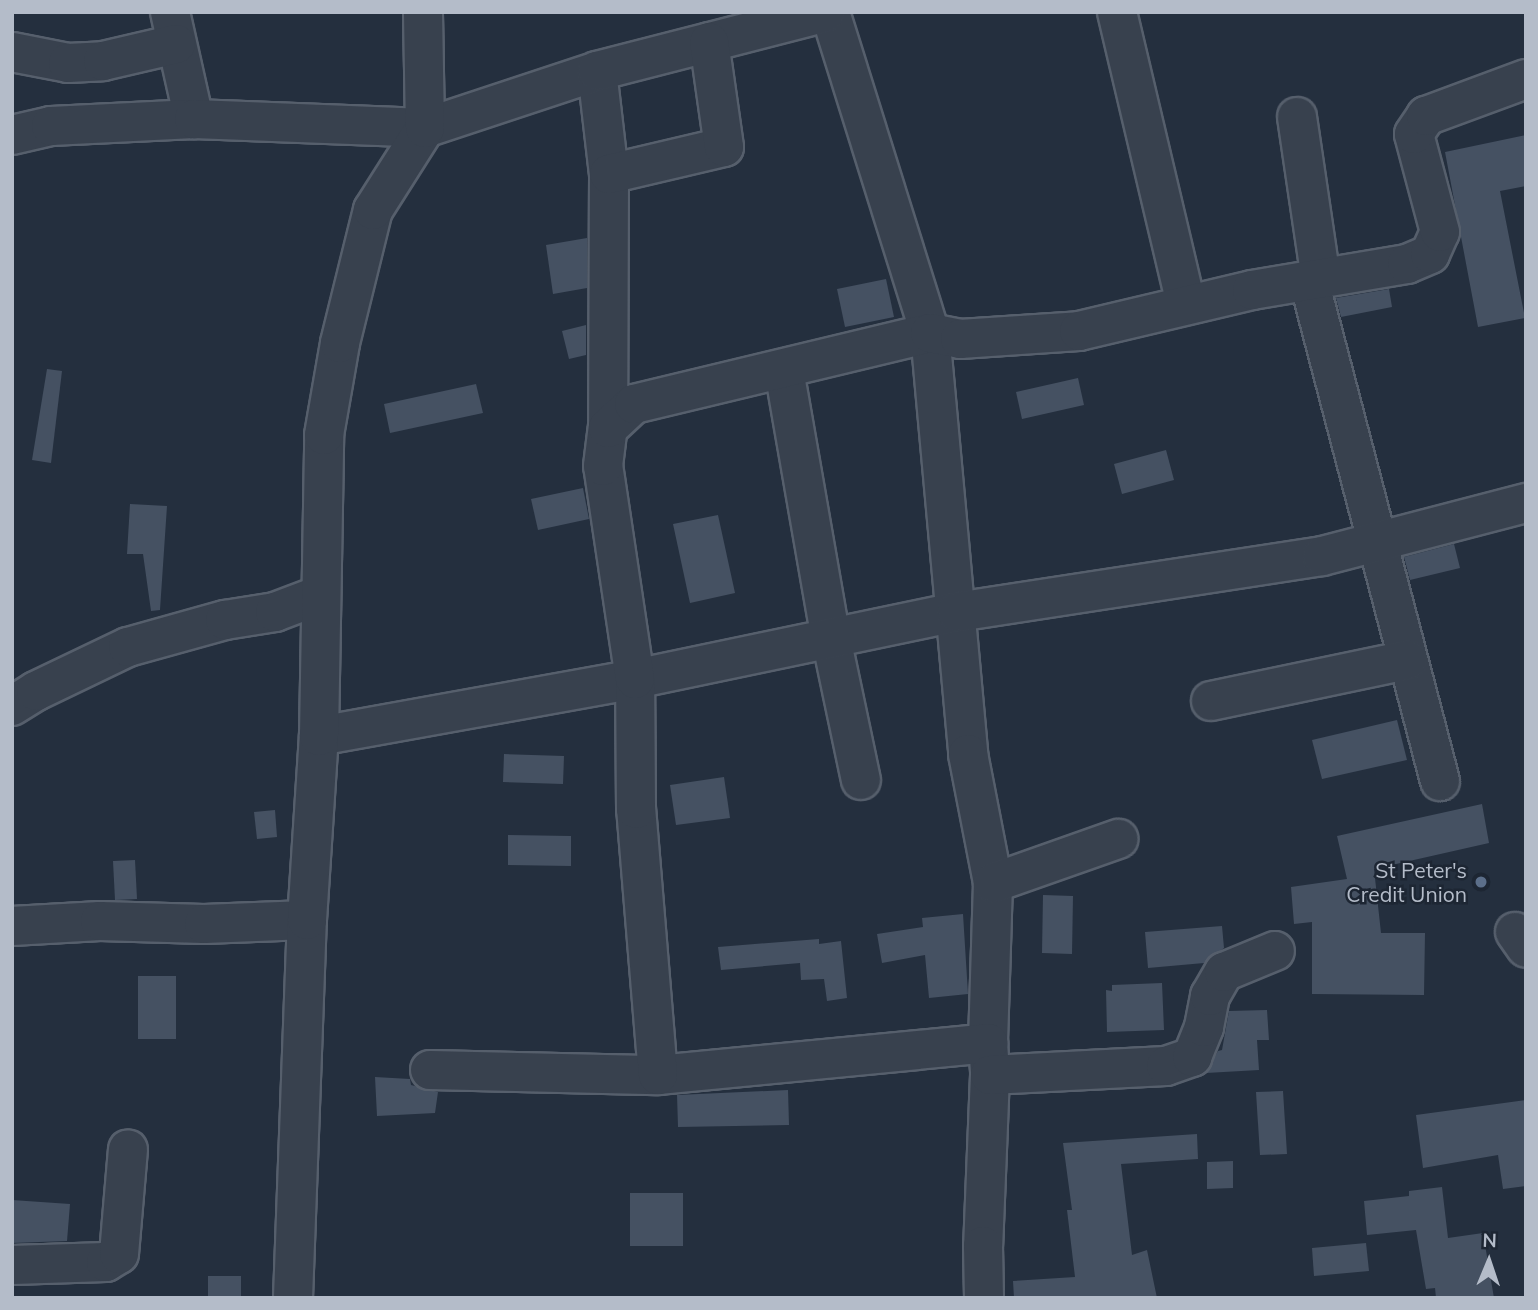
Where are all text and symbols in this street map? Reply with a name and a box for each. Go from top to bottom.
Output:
place label: St Peter's Credit Union [1346,857,1467,907]
marker: St Peter's Credit Union [1473,874,1489,890]
north arrow [1454,1226,1524,1296]
text: N [1482,1228,1497,1252]

